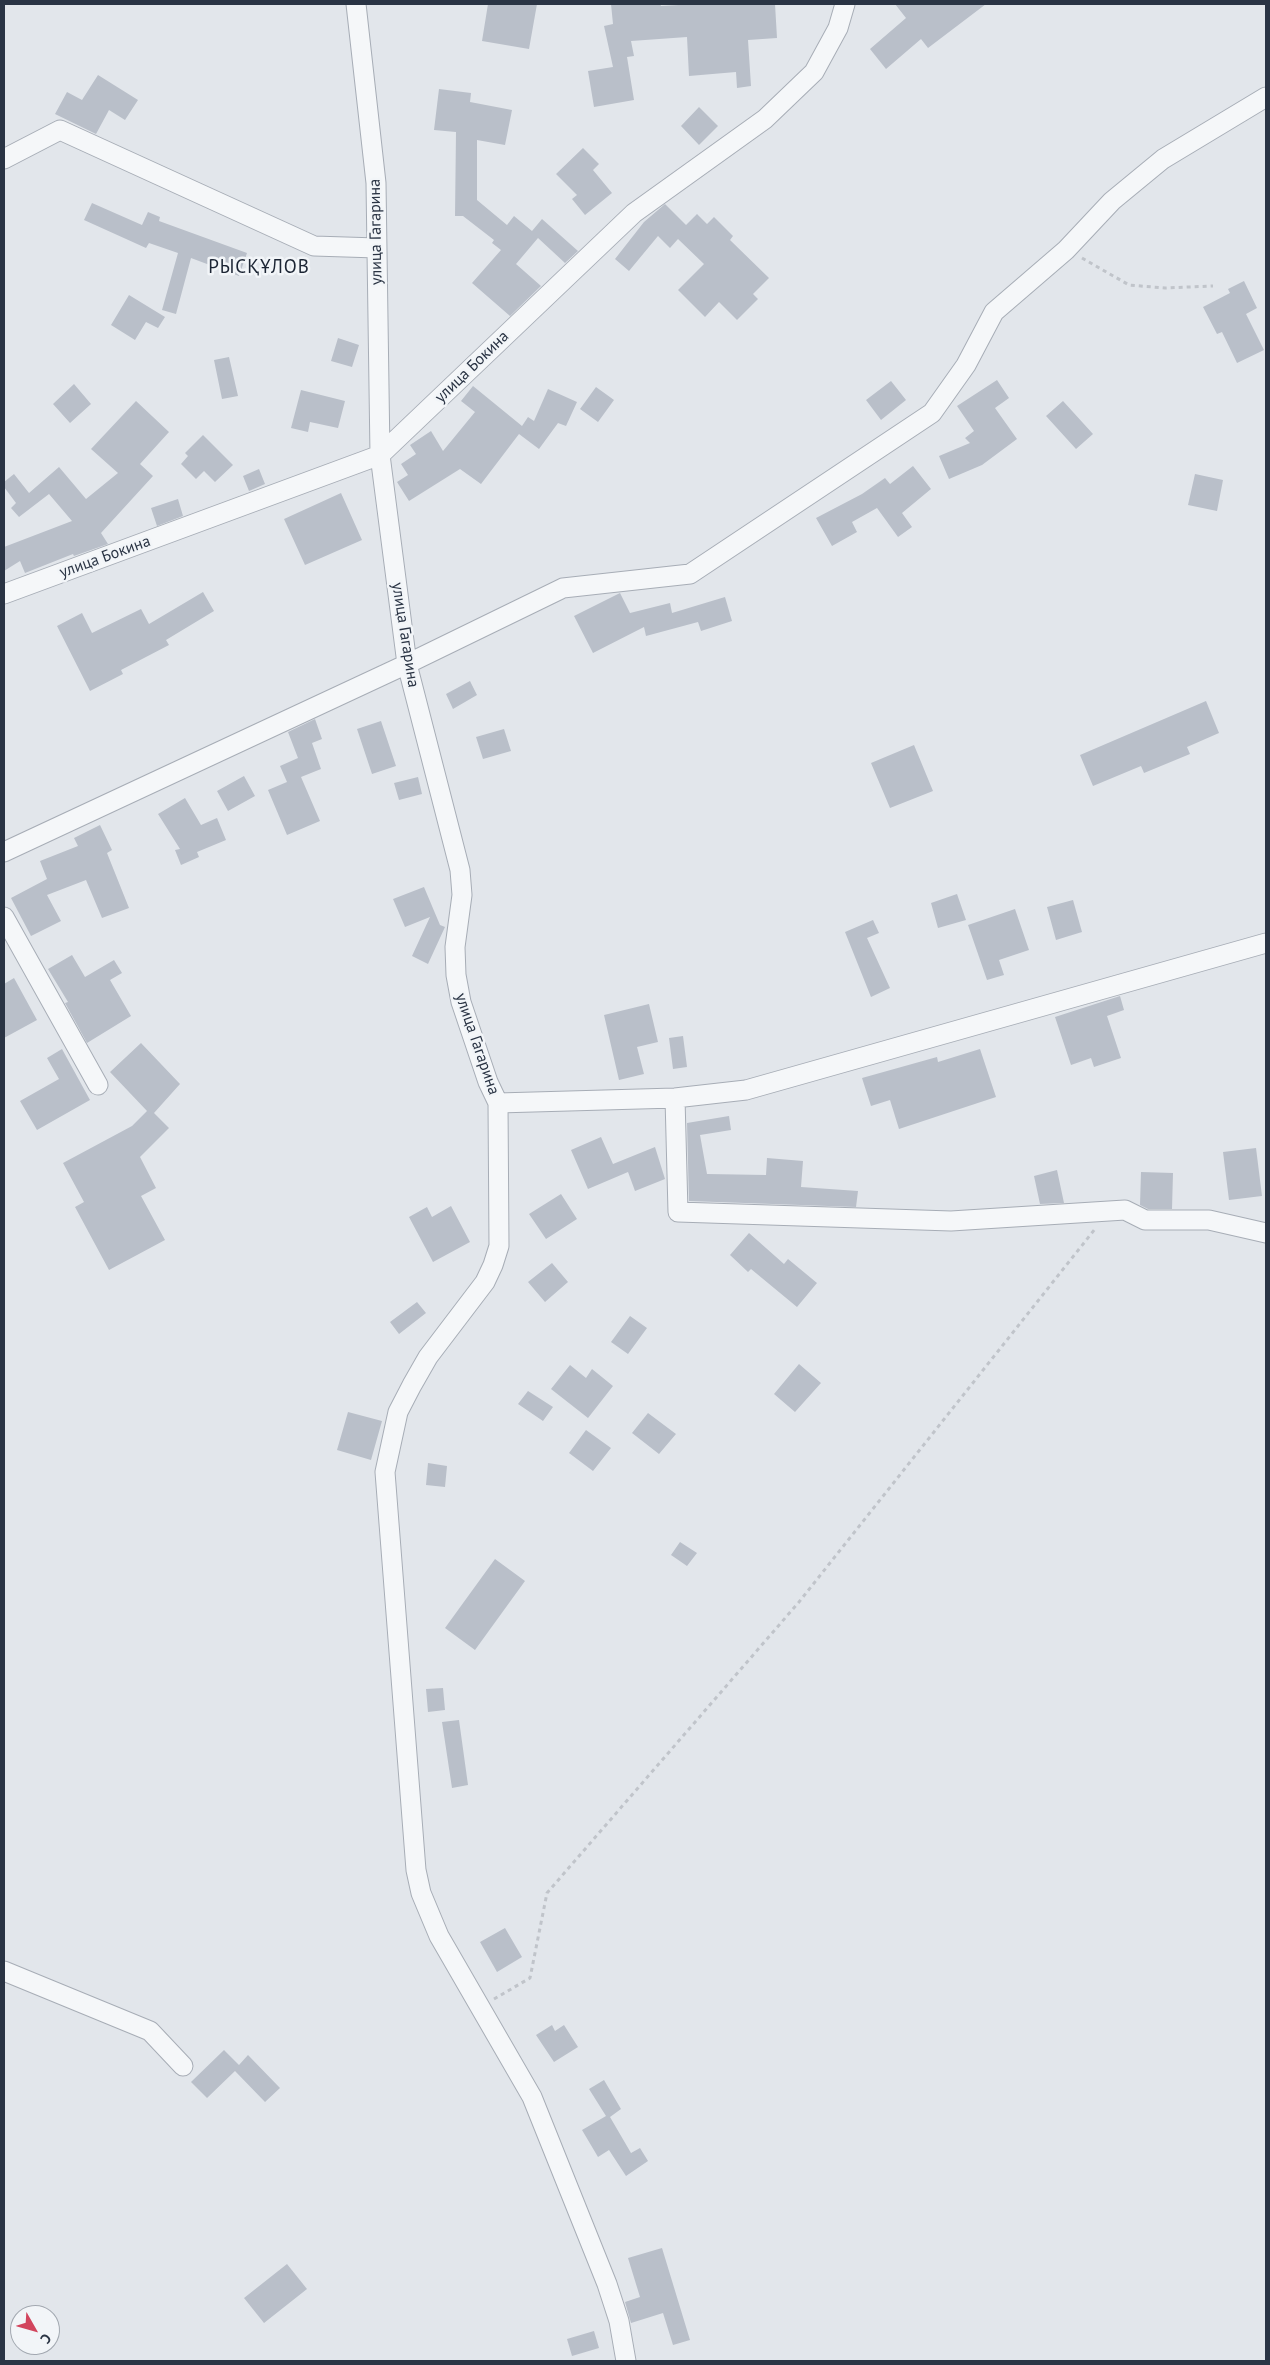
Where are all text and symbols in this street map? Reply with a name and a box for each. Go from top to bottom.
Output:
street label: улица Гагарина [365,179,387,285]
district label: РЫСҚҰЛОВ [207,257,311,279]
street label: улица Бокина [431,327,513,407]
street label: улица Бокина [57,532,153,582]
street label: улица Гагарина [387,581,423,689]
street label: улица Гагарина [451,991,503,1097]
north arrow [10,2305,60,2355]
text: С [37,2330,56,2347]

